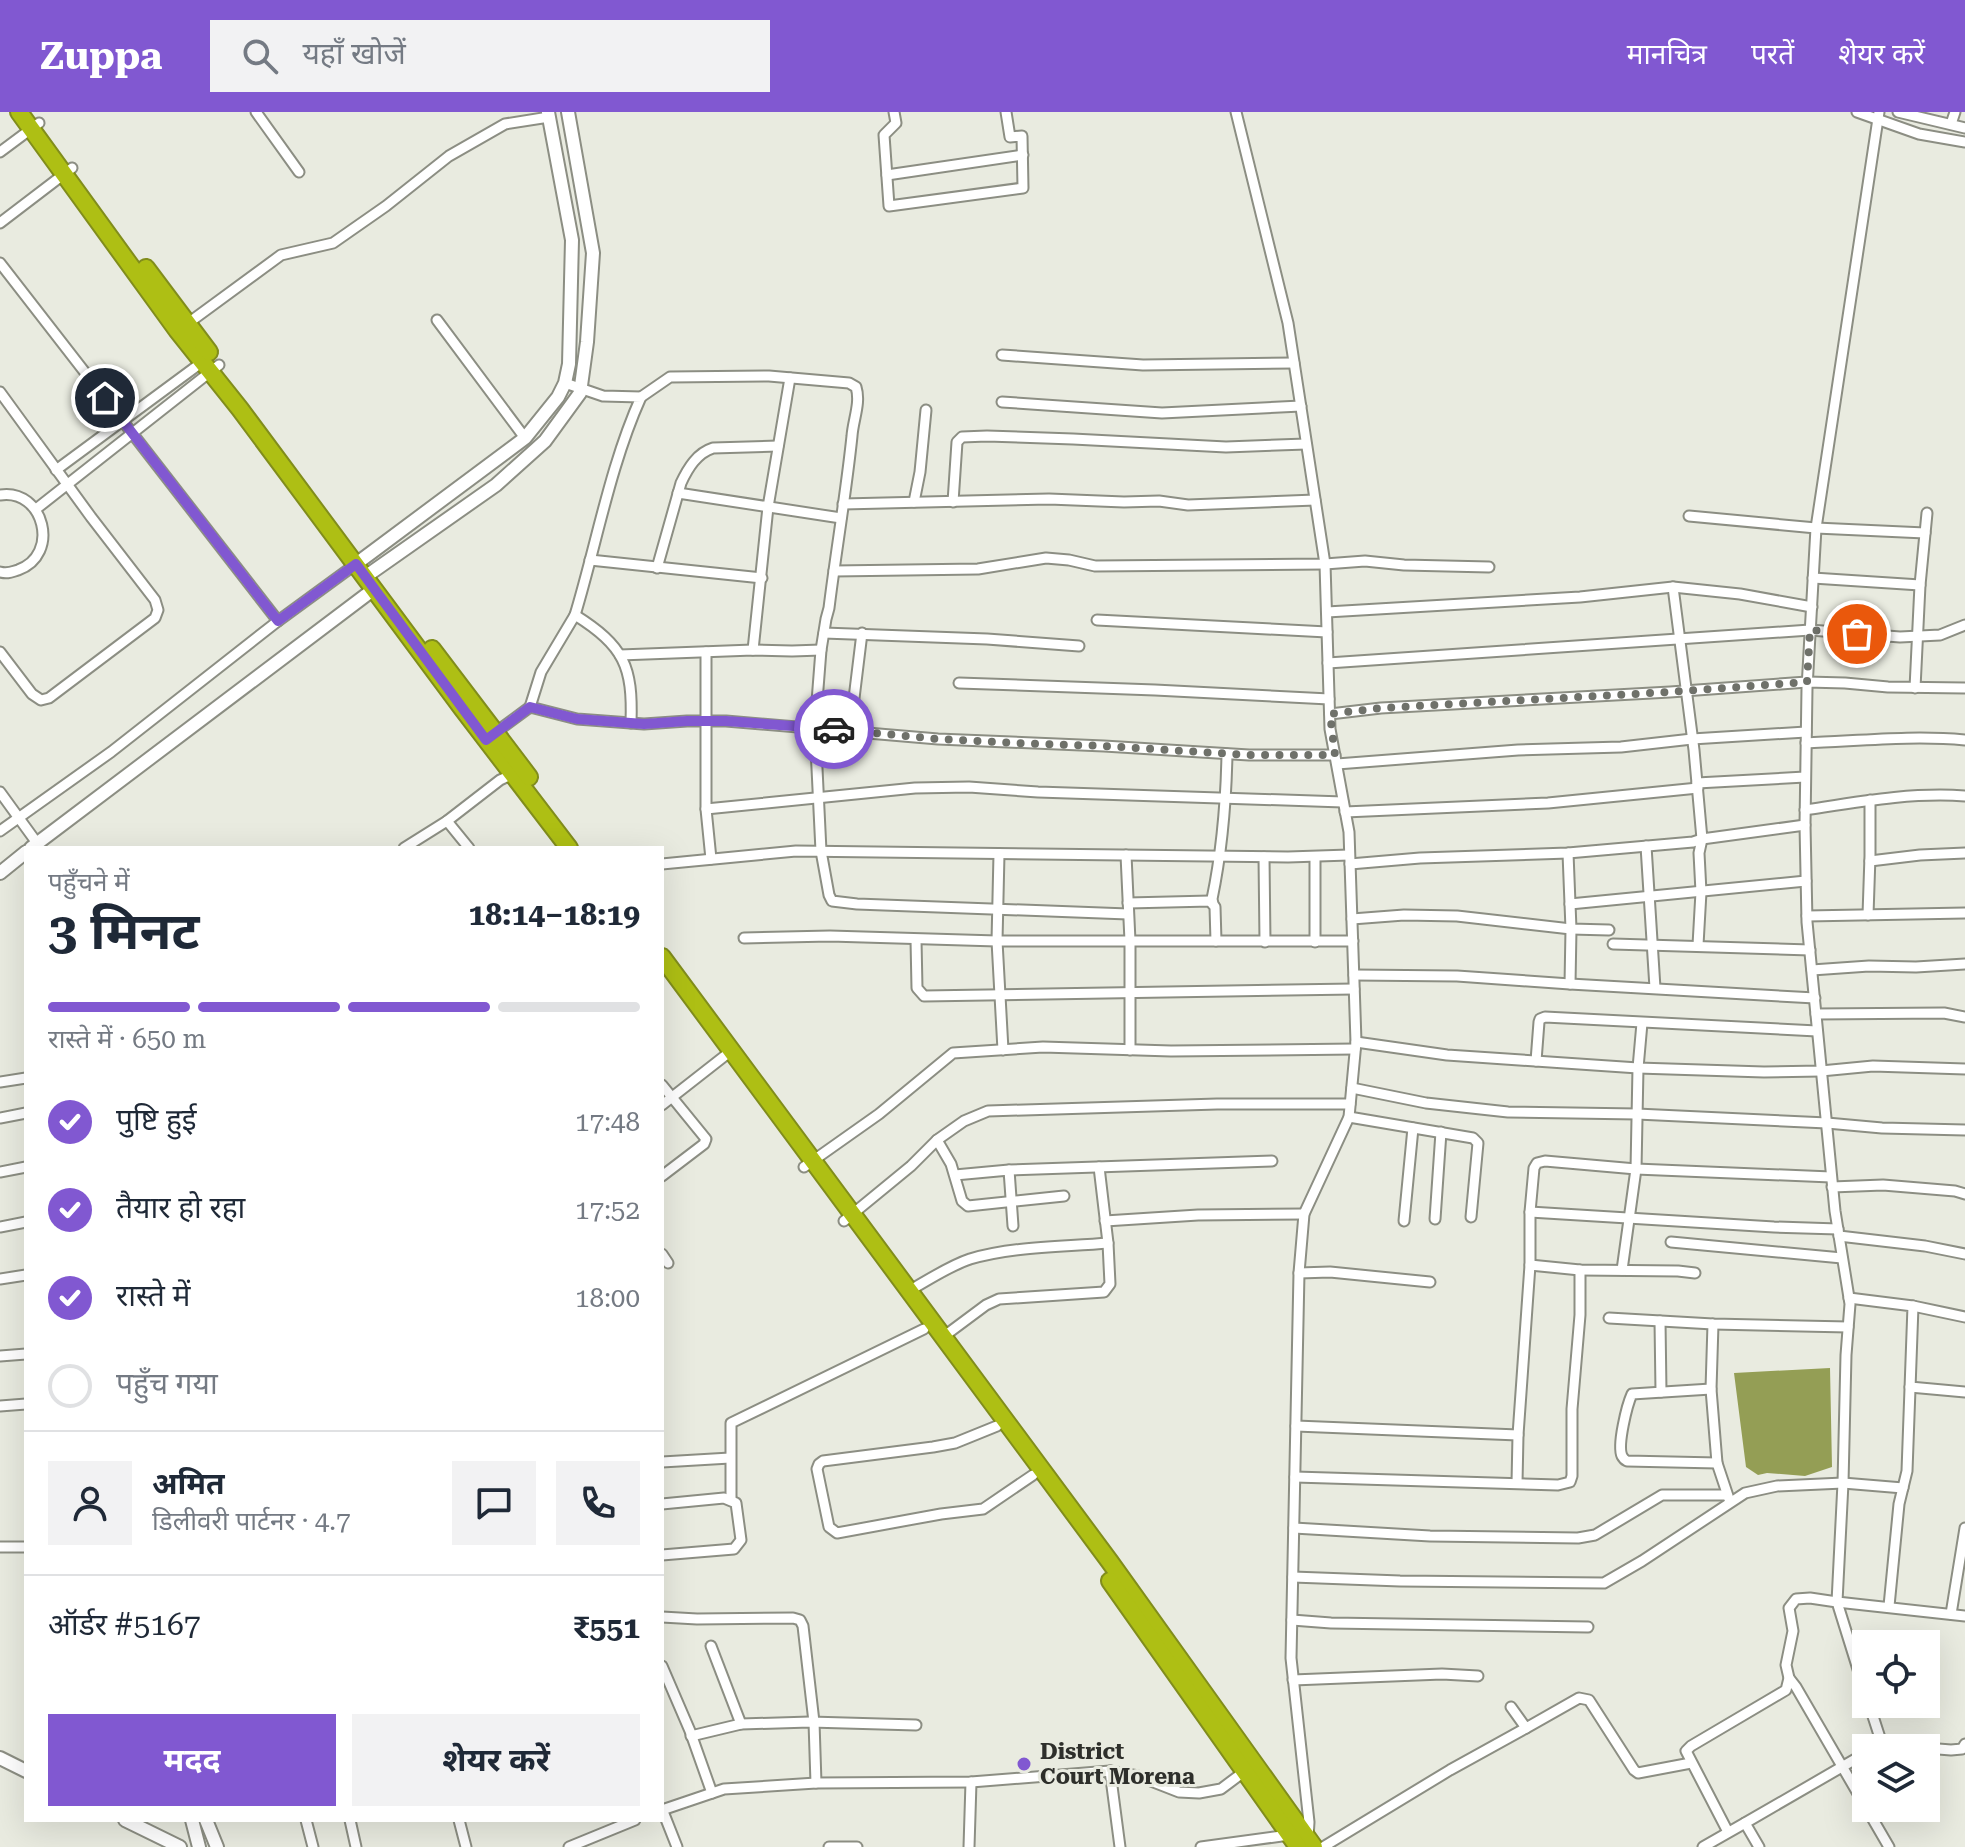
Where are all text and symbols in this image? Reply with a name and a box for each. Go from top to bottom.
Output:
search box [210,20,770,92]
text: Zuppa [40,34,162,78]
icon: search [238,34,282,78]
text: यहाँ खोजें [302,36,406,71]
text: मानचित्र [1627,38,1707,71]
text: परतें [1751,38,1794,71]
text: शेयर करें [1838,38,1925,71]
pin [71,364,139,432]
icon: home [83,376,127,420]
pin [1823,600,1891,668]
icon: bag [1835,612,1879,656]
courier [794,689,874,769]
icon: car [812,707,856,751]
text: पहुँचने में [48,867,130,897]
text: 18:14–18:19 [468,897,640,932]
text: 3 मिनट [48,901,199,962]
text: रास्ते में · 650 m [48,1024,206,1054]
icon: check [48,1100,92,1144]
text: पुष्टि हुई [116,1102,197,1137]
text: 17:48 [575,1107,640,1137]
icon: check [48,1188,92,1232]
text: तैयार हो रहा [116,1190,245,1225]
text: 17:52 [575,1195,640,1225]
icon: check [48,1276,92,1320]
text: रास्ते में [116,1278,190,1313]
text: 18:00 [575,1283,640,1313]
text: पहुँच गया [116,1366,218,1401]
button: person [48,1461,132,1545]
button: chat [452,1461,536,1545]
button: phone [556,1461,640,1545]
text: अमित [152,1466,225,1501]
text: डिलीवरी पार्टनर · 4.7 [152,1506,351,1536]
text: ऑर्डर #5167 [48,1607,201,1642]
text: ₹551 [573,1610,640,1645]
map controls [1852,1630,1940,1822]
button: locate [1852,1630,1940,1718]
button: मदद [48,1714,336,1806]
button: शेयर करें [352,1714,640,1806]
button: layers [1852,1734,1940,1822]
place label: District Court Morena [1040,1739,1195,1789]
marker: District Court Morena [1015,1755,1033,1773]

